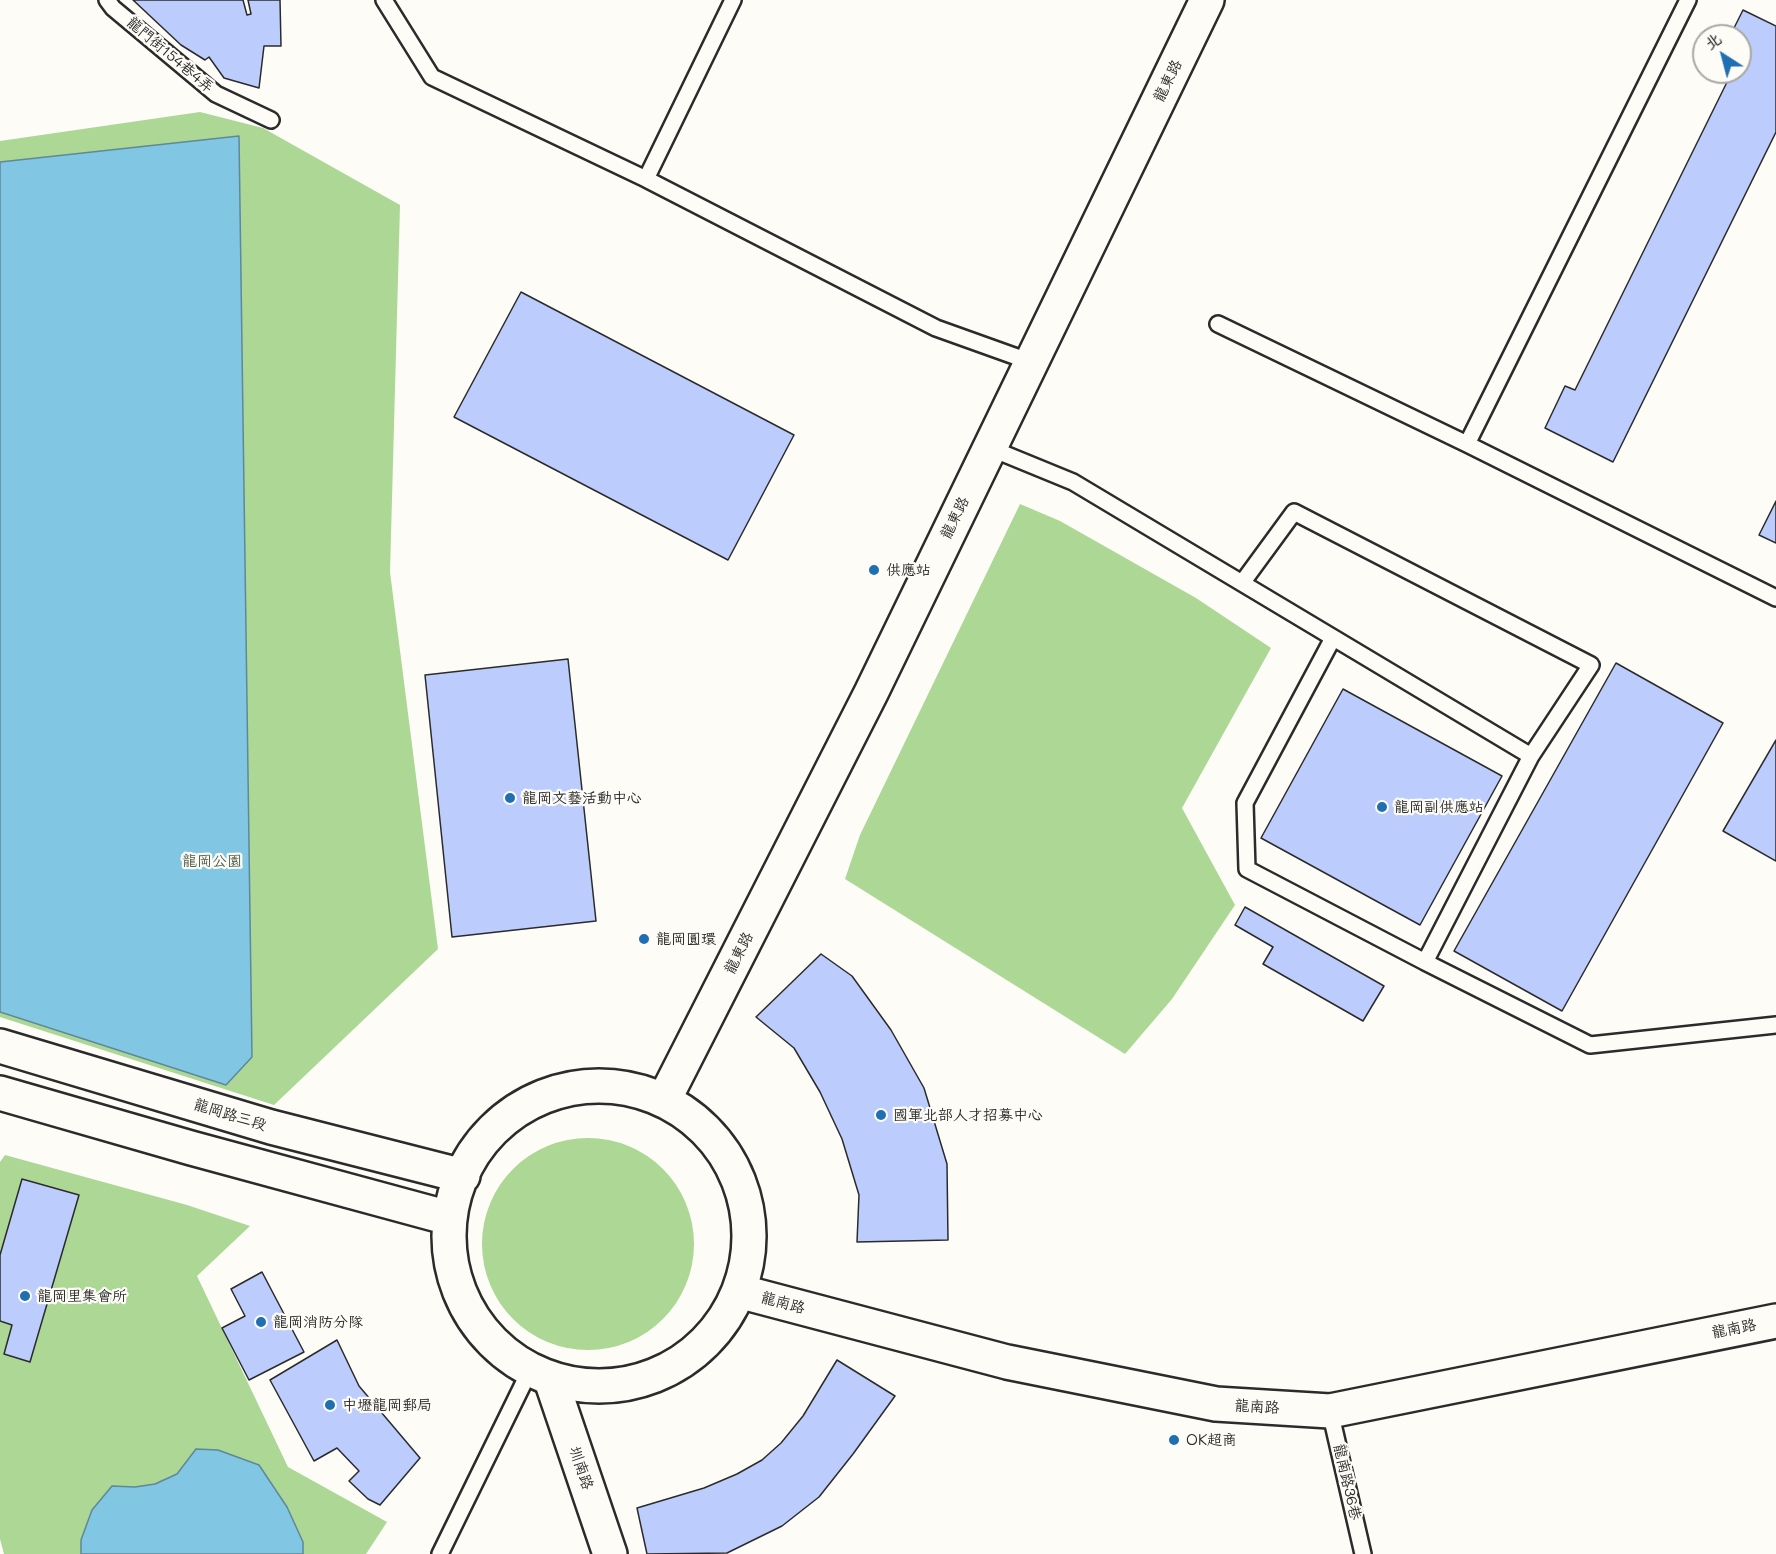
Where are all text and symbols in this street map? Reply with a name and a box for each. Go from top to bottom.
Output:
street label: 龍門街154巷4弄 [123,13,217,97]
north arrow [1692,24,1752,84]
text: 北 [1700,27,1725,54]
street label: 龍東路 [1150,57,1186,105]
street label: 龍東路 [937,494,973,542]
place label: 供應站 [886,561,931,579]
marker: 供應站 [867,563,881,577]
place label: 龍岡文藝活動中心 [522,789,642,807]
marker: 龍岡文藝活動中心 [503,791,517,805]
place label: 龍岡副供應站 [1394,798,1484,816]
marker: 龍岡副供應站 [1375,800,1389,814]
park label: 龍岡公園 [182,852,242,870]
street label: 龍東路 [721,929,757,977]
place label: 龍岡圓環 [656,930,716,948]
marker: 龍岡圓環 [637,932,651,946]
street label: 龍岡路三段 [192,1095,268,1135]
place label: 國軍北部人才招募中心 [893,1106,1043,1124]
marker: 國軍北部人才招募中心 [874,1108,888,1122]
place label: 龍岡里集會所 [37,1287,127,1305]
street label: 龍南路 [759,1288,807,1318]
marker: 龍岡里集會所 [18,1289,32,1303]
place label: 龍岡消防分隊 [273,1313,363,1331]
marker: 龍岡消防分隊 [254,1315,268,1329]
street label: 龍南路 [1710,1316,1758,1342]
place label: 中壢龍岡郵局 [342,1396,432,1414]
street label: 龍南路 [1234,1397,1280,1417]
marker: 中壢龍岡郵局 [323,1398,337,1412]
place label: OK超商 [1186,1431,1237,1449]
marker: OK超商 [1167,1433,1181,1447]
street label: 龍南路36巷 [1329,1442,1365,1522]
street label: 圳南路 [565,1444,597,1492]

